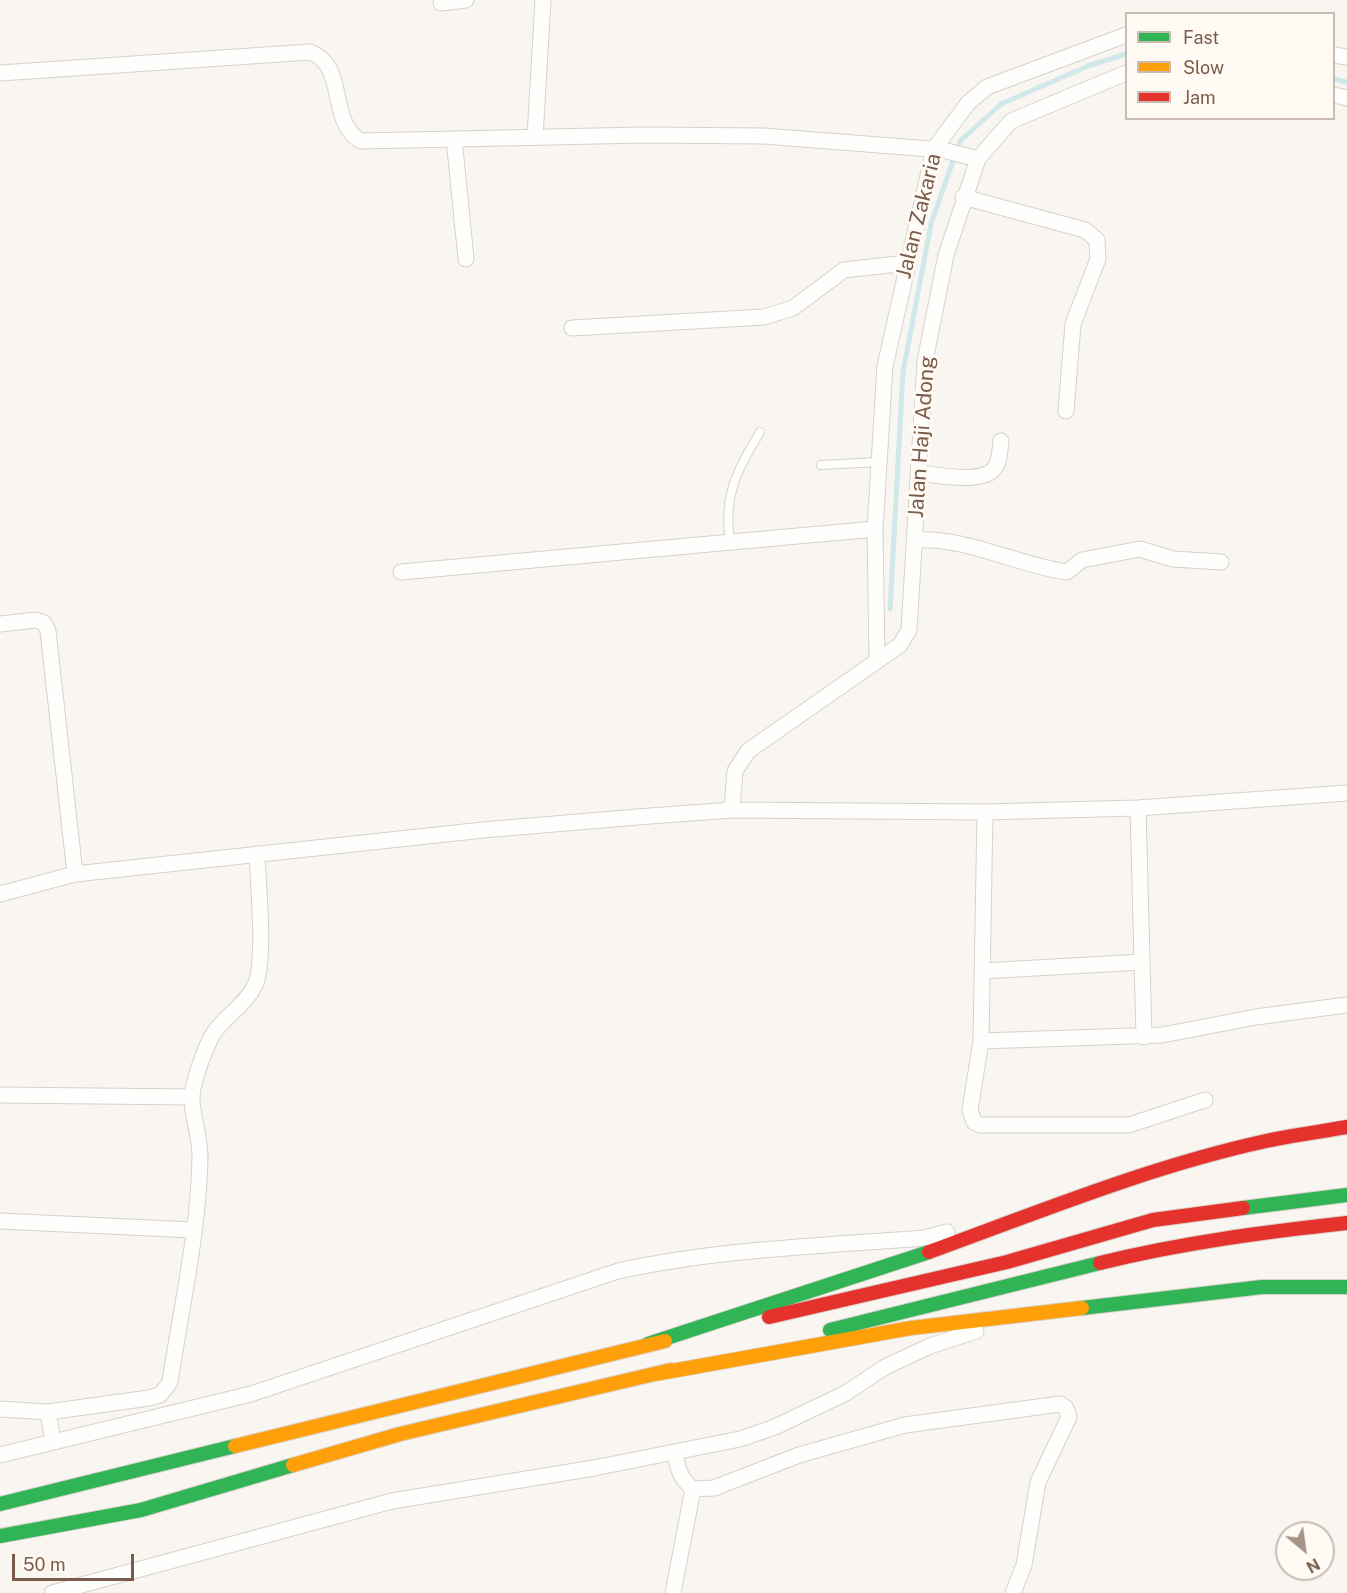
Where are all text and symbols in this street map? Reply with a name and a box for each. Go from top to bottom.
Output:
legend [1125,12,1335,120]
text: Fast [1183,27,1219,48]
text: Slow [1183,57,1224,78]
text: Jam [1183,87,1216,108]
street label: Jalan Zakaria [891,151,947,281]
street label: Jalan Haji Adong [904,355,940,519]
north arrow [1275,1521,1335,1581]
scale bar [15,1542,136,1580]
text: 50 m [23,1554,66,1575]
text: N [1303,1554,1323,1577]

